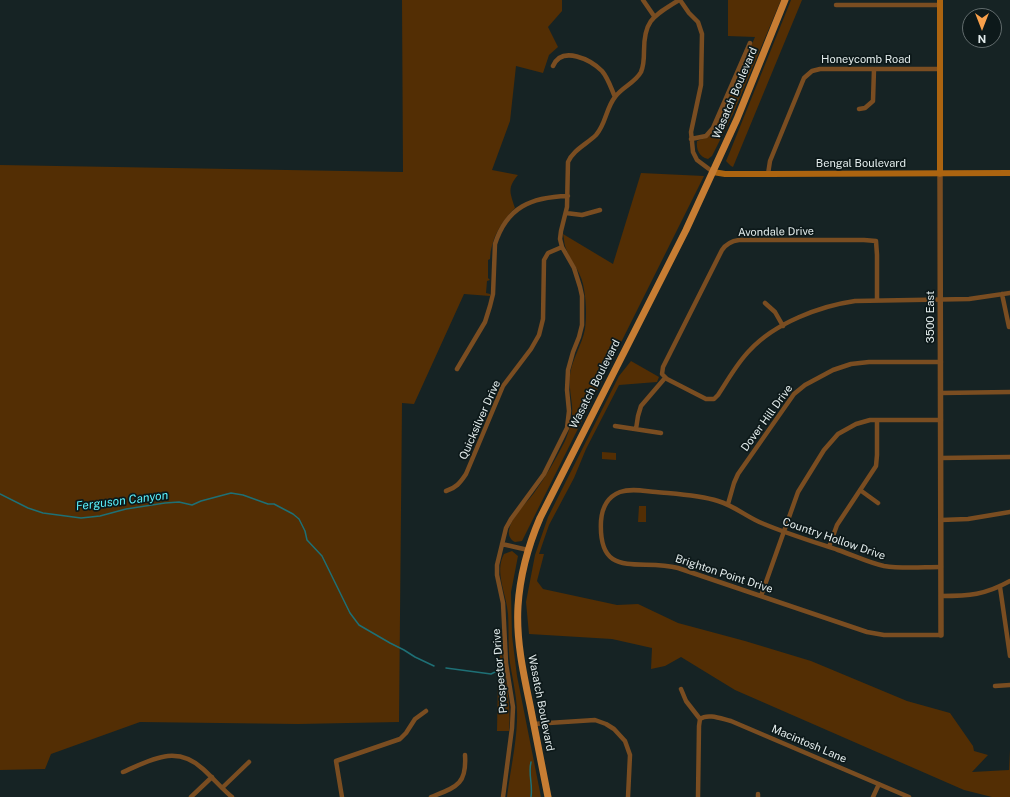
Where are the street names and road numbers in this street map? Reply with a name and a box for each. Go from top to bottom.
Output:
street label: Wasatch Boulevard [710,45,760,141]
street label: Honeycomb Road [821,53,911,67]
street label: Bengal Boulevard [816,157,906,171]
street label: Avondale Drive [738,225,814,239]
street label: 3500 East [924,291,938,343]
street label: Wasatch Boulevard [567,337,623,431]
street label: Quicksilver Drive [457,378,503,462]
street label: Dover Hill Drive [738,382,796,454]
street label: Country Hollow Drive [781,515,887,563]
street label: Brighton Point Drive [673,552,775,596]
street label: Prospector Drive [490,628,510,714]
street label: Wasatch Boulevard [525,654,557,752]
street label: Macintosh Lane [769,722,849,766]

